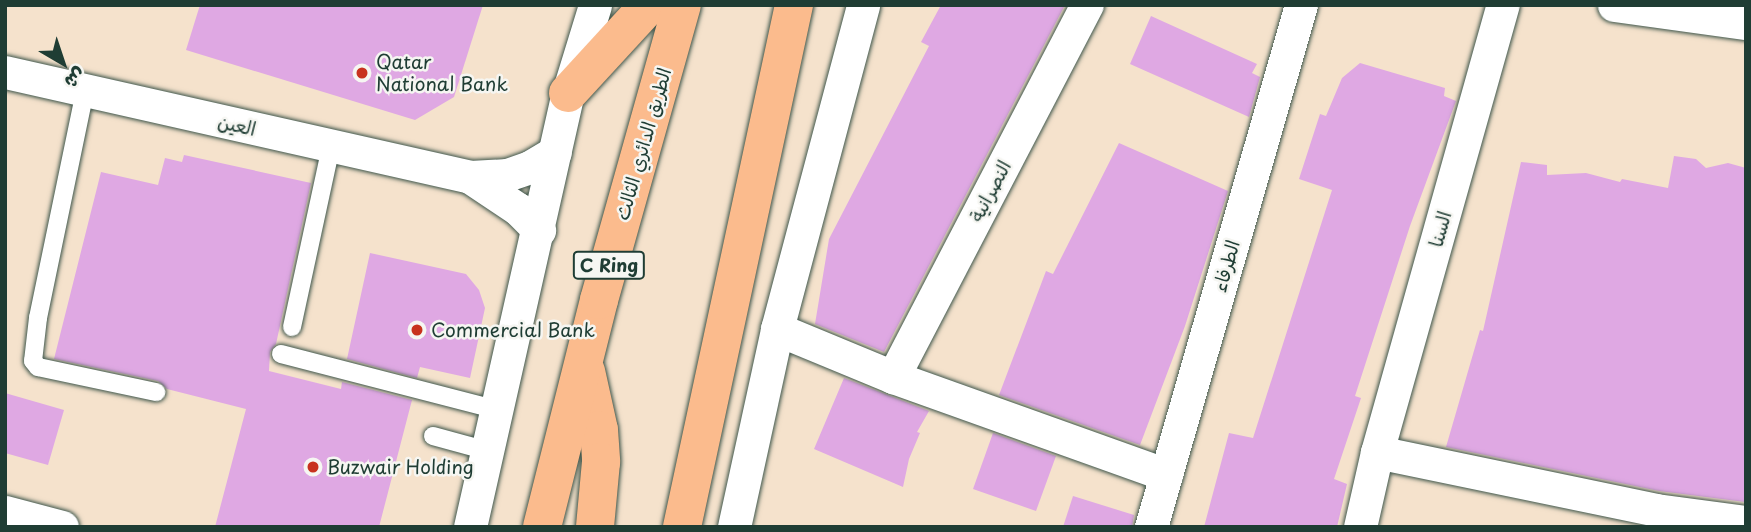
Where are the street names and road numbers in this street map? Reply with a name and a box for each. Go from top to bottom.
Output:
street label: الطريق الدائري الثالث [610,65,676,223]
street label: العين [216,110,258,140]
street label: النصرانية [964,156,1016,226]
street label: السنا [1424,208,1456,250]
street label: الطرفاء [1208,237,1244,295]
road number: C Ring [572,250,646,279]

